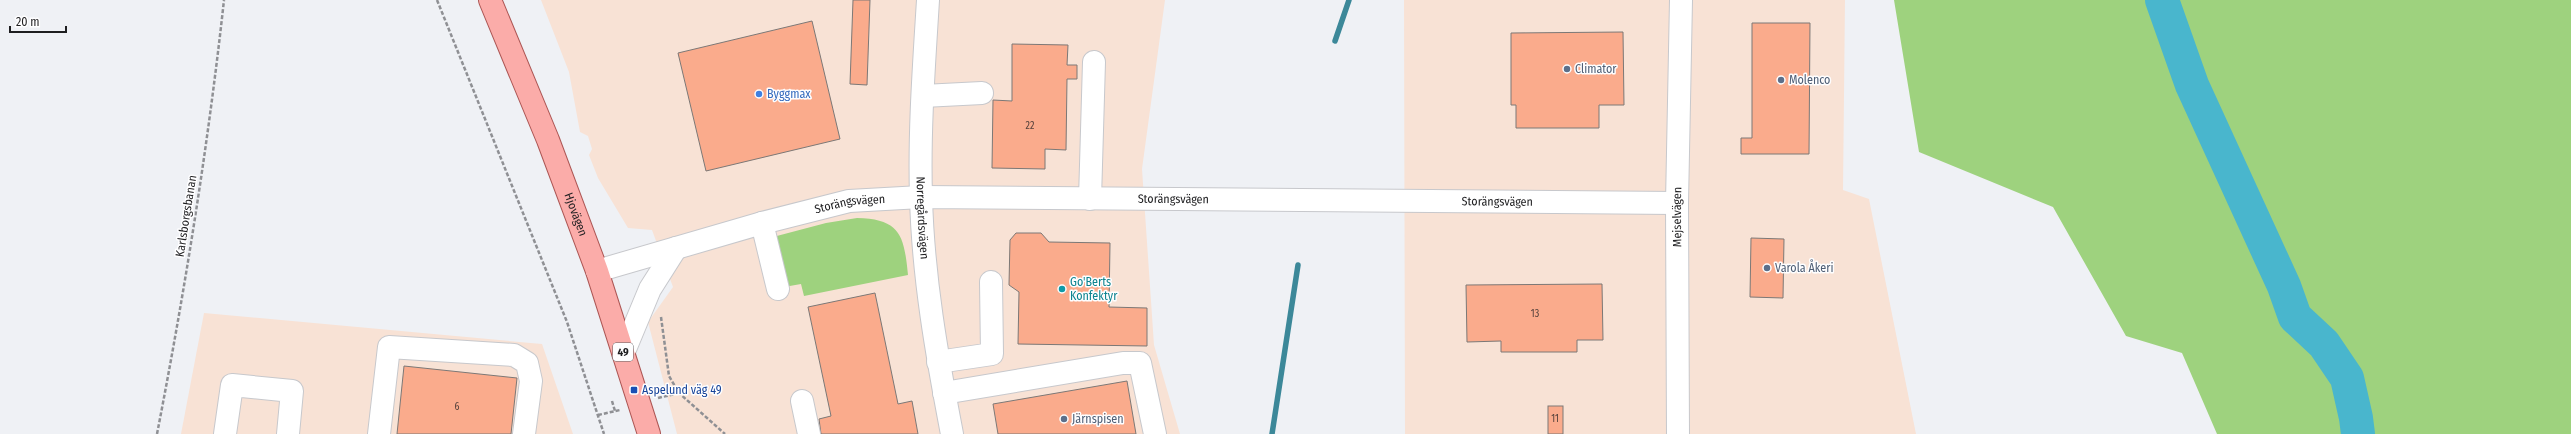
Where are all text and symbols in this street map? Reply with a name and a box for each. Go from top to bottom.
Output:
scale bar [10,8,66,34]
text: 20 m [16,15,40,29]
place label: Climator [1575,62,1617,76]
marker: Climator [1562,64,1572,74]
place label: Molenco [1789,73,1830,87]
marker: Molenco [1776,75,1786,85]
place label: Byggmax [767,87,811,101]
marker: Byggmax [754,89,764,99]
house number: 22 [1026,120,1035,132]
street label: Karlsborgsbanan [173,174,199,258]
street label: Norregårdsvägen [914,176,932,260]
street label: Mejselvägen [1670,187,1684,247]
street label: Hjovägen [561,191,590,238]
street label: Storängsvägen [813,192,885,216]
street label: Storängsvägen [1138,192,1209,206]
street label: Storängsvägen [1462,194,1533,209]
place label: Varola Åkeri [1775,259,1833,275]
marker: Varola Åkeri [1762,263,1772,273]
place label: Go'Berts Konfektyr [1070,275,1118,303]
marker: Go'Berts Konfektyr [1057,284,1067,294]
house number: 13 [1531,308,1540,320]
road number: 49 [613,343,633,361]
place label: Aspelund väg 49 [642,383,722,397]
marker: Aspelund väg 49 [629,385,639,395]
house number: 6 [455,401,460,413]
place label: Järnspisen [1072,412,1124,426]
house number: 11 [1551,413,1559,425]
marker: Järnspisen [1059,414,1069,424]

